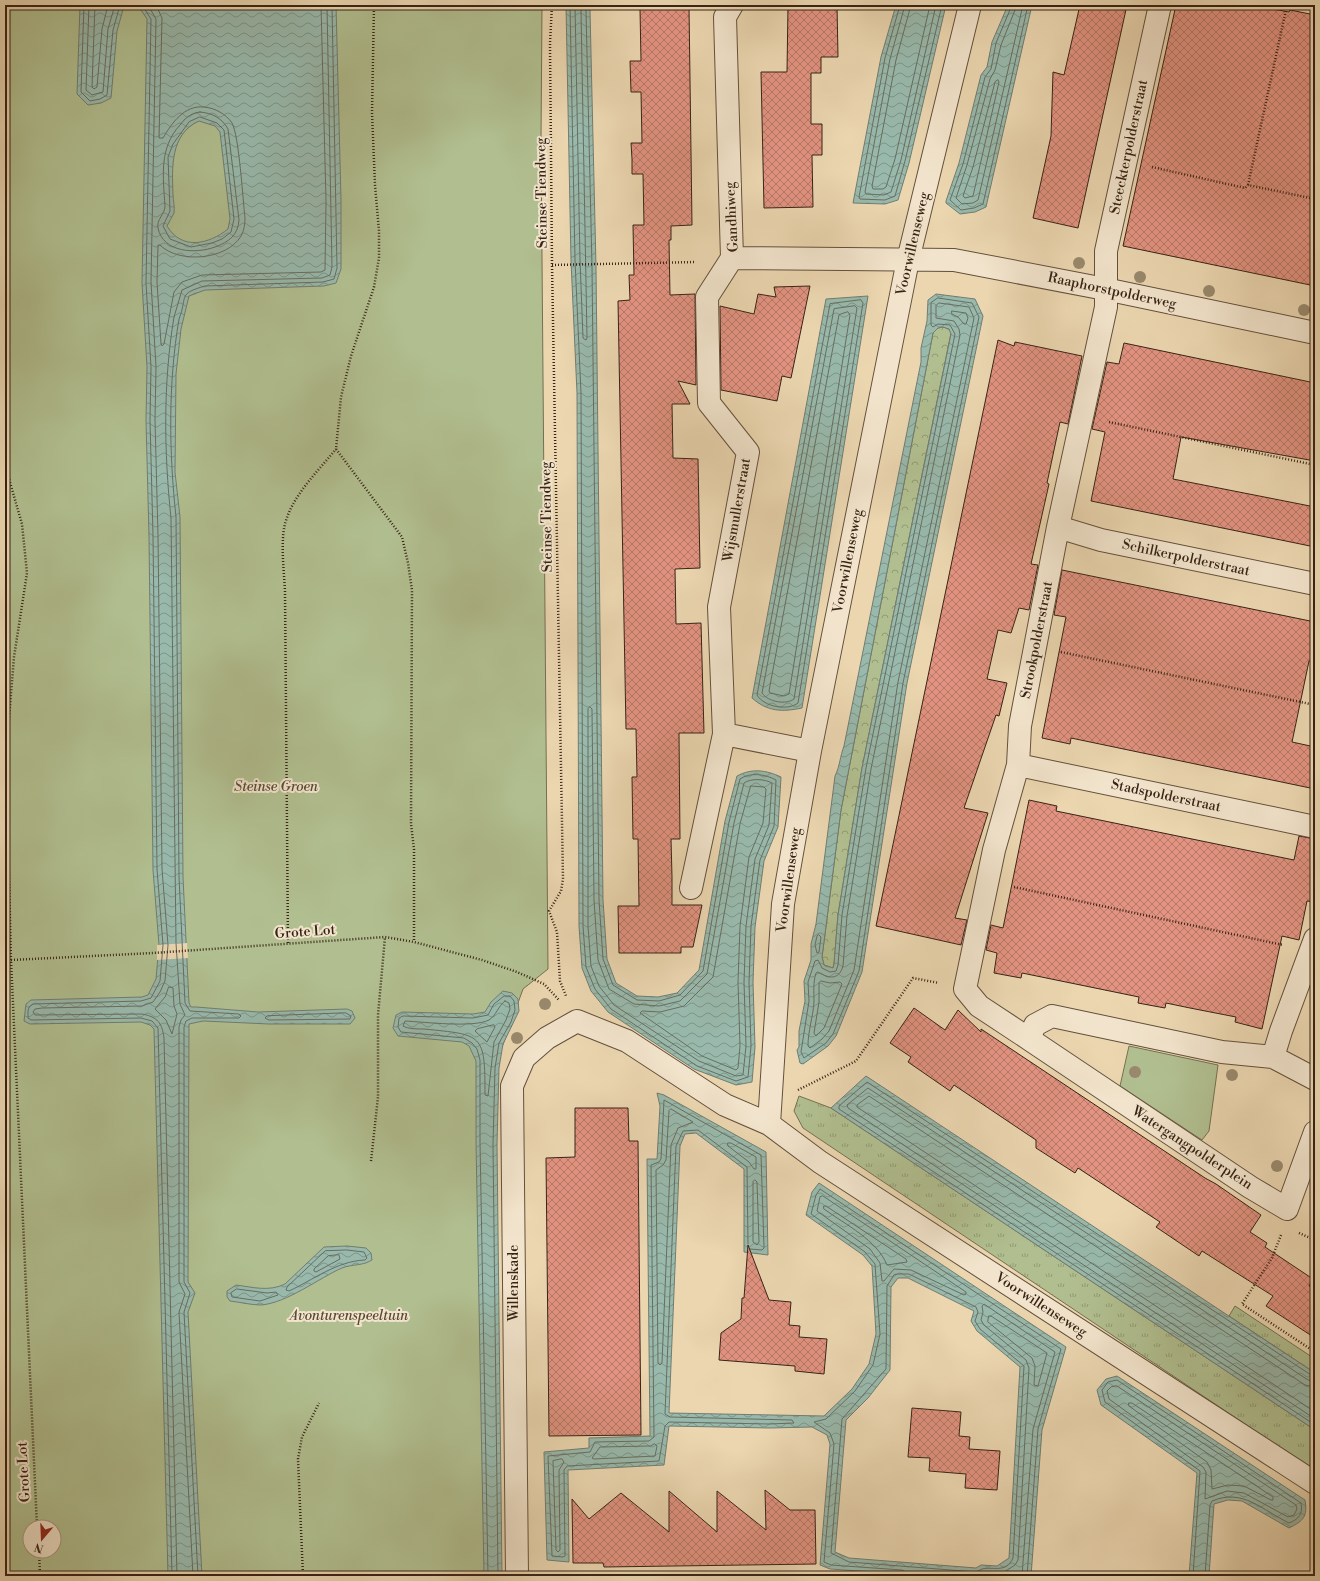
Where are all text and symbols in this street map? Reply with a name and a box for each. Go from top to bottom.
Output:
street label: Steeckterpolderstraat [1106,78,1152,216]
street label: Steinse Tiendweg [532,137,552,249]
street label: Gandhiweg [721,181,743,253]
street label: Voorwillenseweg [892,190,934,299]
street label: Raaphorstpolderweg [1046,269,1179,314]
street label: Wijsmullerstraat [719,457,755,564]
street label: Steinse Tiendweg [537,461,557,573]
street label: Voorwillenseweg [829,506,867,616]
street label: Schilkerpolderstraat [1120,536,1252,580]
street label: Strookpolderstraat [1017,580,1057,700]
street label: Stadspolderstraat [1109,776,1223,816]
park label: Steinse Groen [234,778,318,796]
street label: Voorwillenseweg [773,825,805,935]
street label: Grote Lot [274,921,336,943]
street label: Watergangpolderplein [1127,1102,1256,1194]
street label: Willenskade [505,1245,523,1322]
street label: Voorwillenseweg [991,1268,1091,1342]
park label: Avonturenspeeltuin [288,1307,408,1325]
street label: Grote Lot [13,1441,35,1503]
north arrow [22,1519,62,1559]
text: N [32,1539,45,1556]

